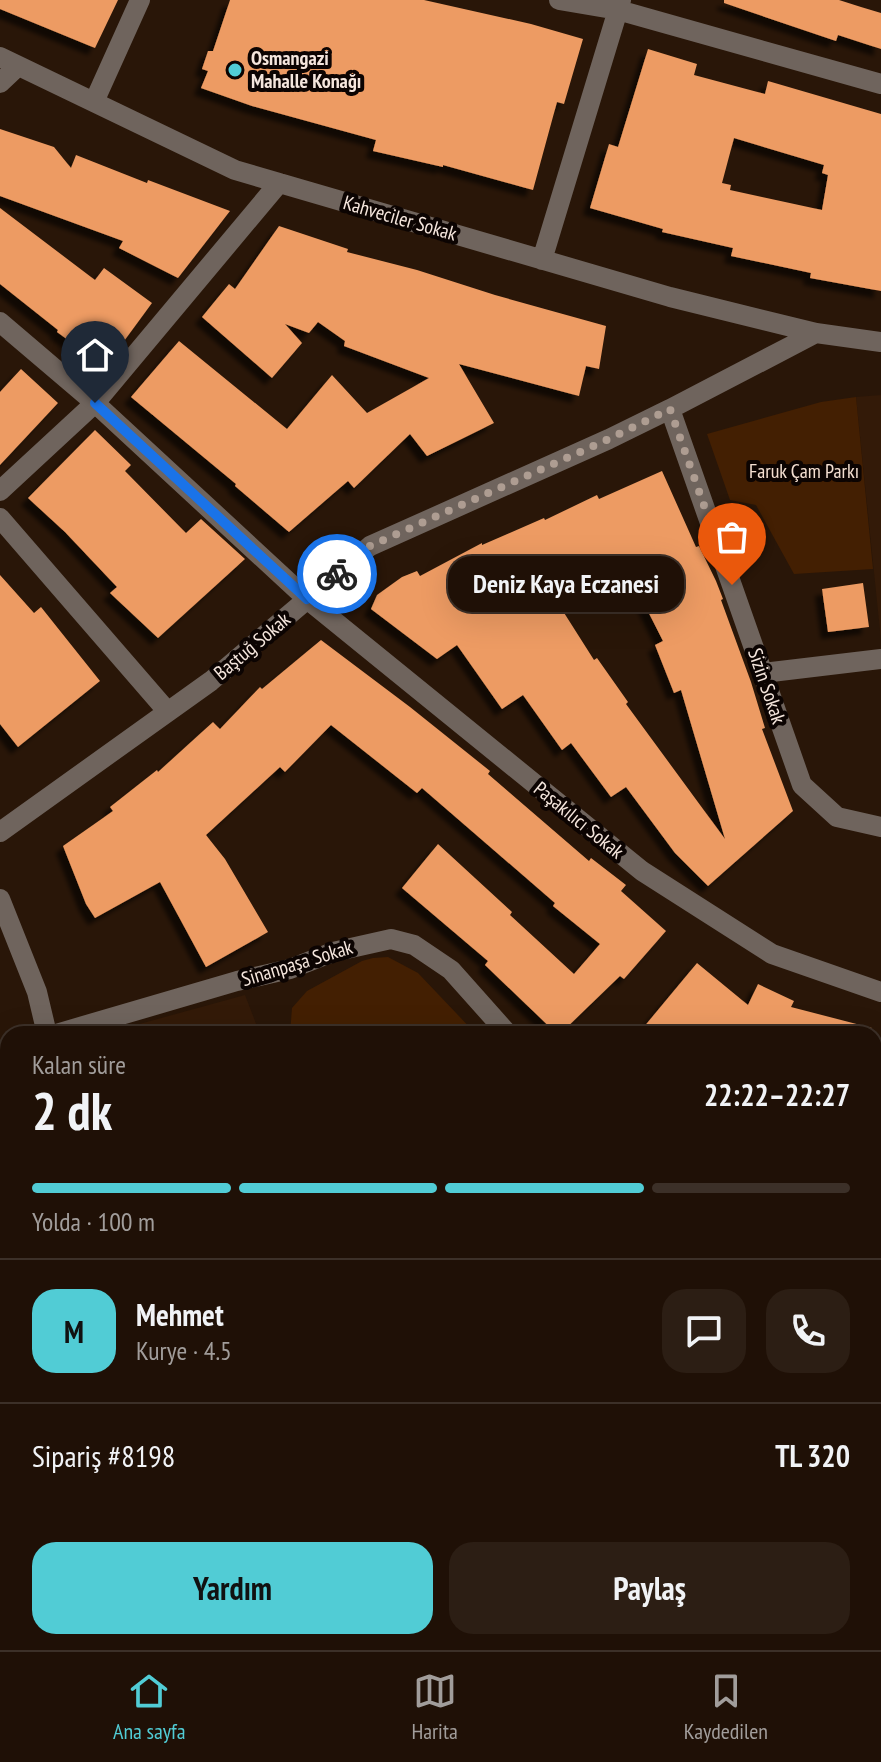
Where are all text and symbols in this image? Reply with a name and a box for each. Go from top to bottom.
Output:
place label: Osmangazi Mahalle Konağı [251,45,361,94]
marker: Osmangazi Mahalle Konağı [226,61,244,79]
street label: Kahveciler Sokak [340,189,460,247]
pin [61,321,129,403]
icon: home [73,333,117,377]
park label: Faruk Çam Parkı [749,458,859,484]
pin [698,503,766,585]
icon: bag [710,515,754,559]
courier [297,534,377,614]
icon: bike [315,552,359,596]
callout: Deniz Kaya Eczanesi [448,557,684,613]
text: Deniz Kaya Eczanesi [473,567,659,600]
street label: Baştuğ Sokak [208,606,296,686]
street label: Sizin Sokak [742,645,792,727]
street label: Paşakılıcı Sokak [529,776,630,864]
street label: Sinanpaşa Sokak [238,934,356,992]
text: Kalan süre [32,1048,126,1081]
text: 22:22–22:27 [704,1075,850,1114]
text: 2 dk [32,1077,112,1144]
text: Yolda · 100 m [32,1205,155,1238]
button: chat [662,1289,746,1373]
button: phone [766,1289,850,1373]
text: Mehmet [136,1295,224,1334]
text: M [64,1312,84,1351]
text: Kurye · 4.5 [136,1334,232,1367]
text: Sipariş #8198 [32,1436,175,1475]
text: TL 320 [775,1436,850,1475]
button: Yardım [32,1542,433,1634]
button: Paylaş [449,1542,850,1634]
tab: Ana sayfa [113,1669,186,1745]
tab: Harita [412,1669,458,1745]
tab: Kaydedilen [684,1669,768,1745]

